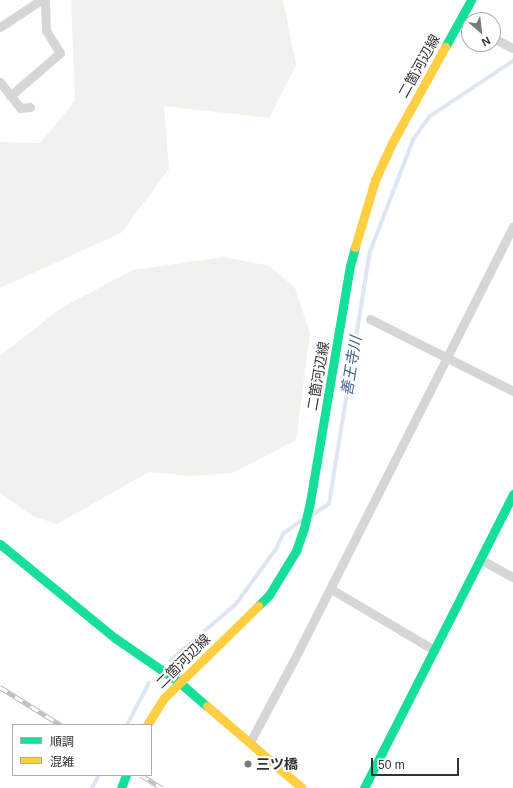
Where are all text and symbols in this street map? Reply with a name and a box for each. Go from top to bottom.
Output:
north arrow [461,12,501,52]
street label: 二箇河辺線 [395,31,443,101]
text: N [480,35,492,49]
water label: 善王寺川 [337,335,365,397]
street label: 二箇河辺線 [304,340,332,412]
street label: 二箇河辺線 [152,630,214,692]
legend [12,724,152,776]
text: 順調 [50,735,74,749]
scale bar [373,750,461,776]
text: 混雑 [50,755,74,769]
place label: 三ツ橋 [256,756,298,772]
text: 50 m [378,758,405,772]
marker: 三ツ橋 [243,759,253,769]

